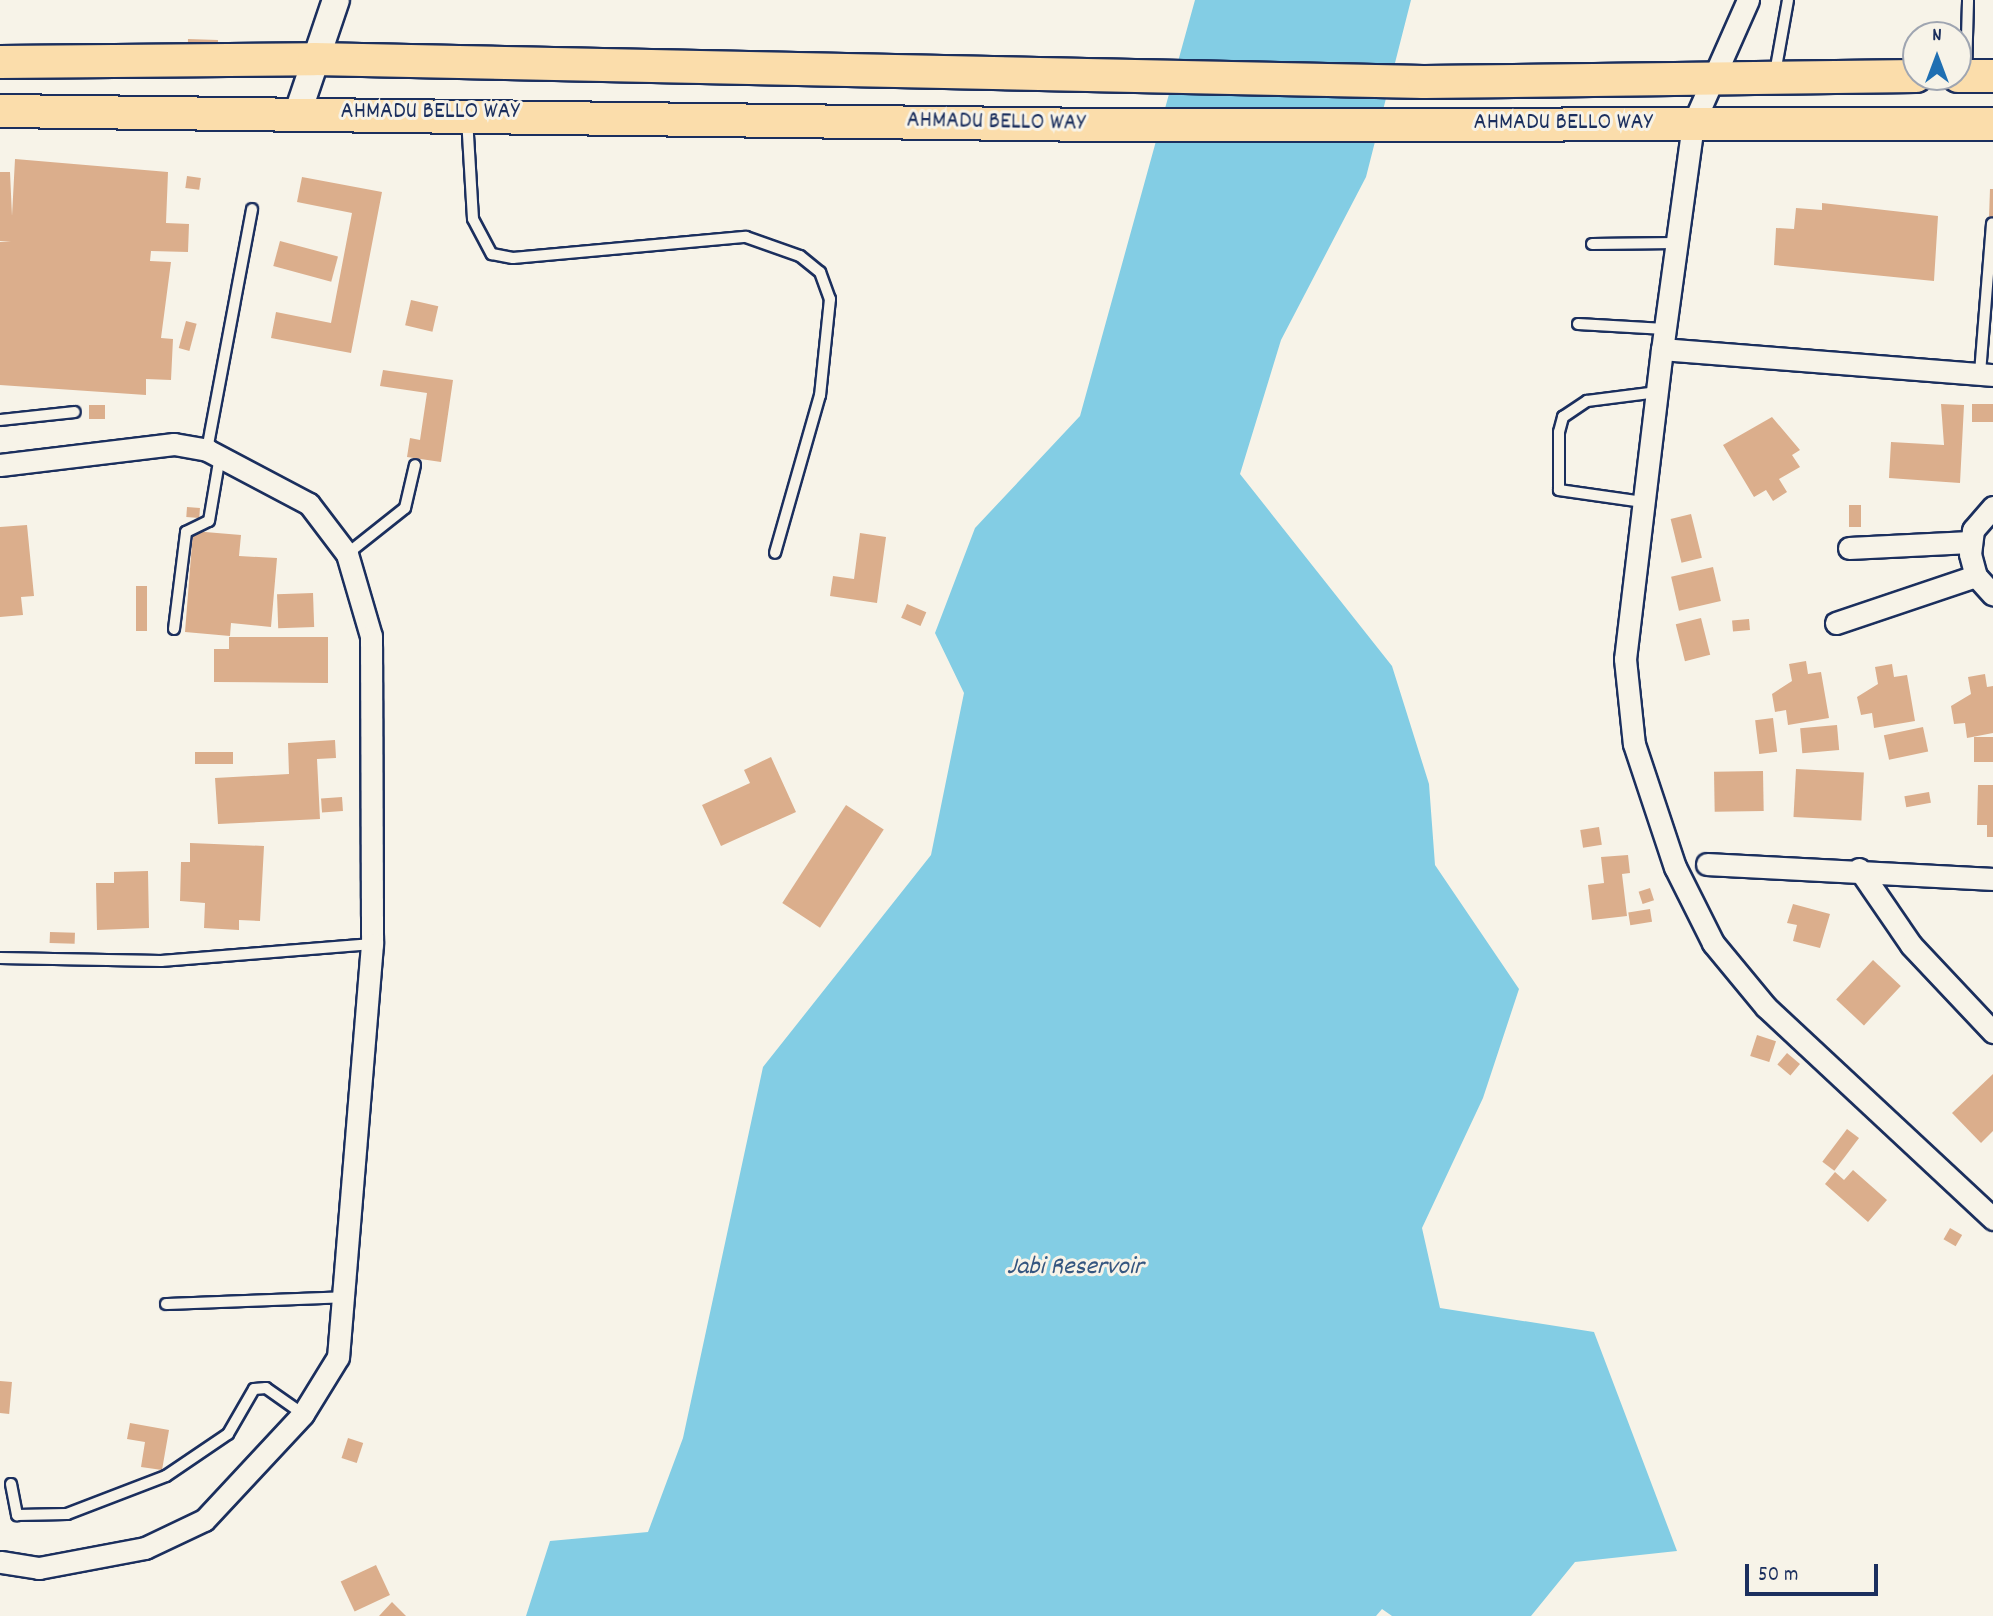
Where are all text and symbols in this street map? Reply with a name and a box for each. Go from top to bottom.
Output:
north arrow [1902,21,1972,91]
text: N [1932,23,1942,50]
street label: AHMADU BELLO WAY [341,99,519,127]
street label: AHMADU BELLO WAY [906,107,1086,139]
street label: AHMADU BELLO WAY [1474,110,1652,138]
water label: Jabi Reservoir [1007,1252,1143,1284]
scale bar [1748,1550,1881,1594]
text: 50 m [1758,1561,1798,1591]

